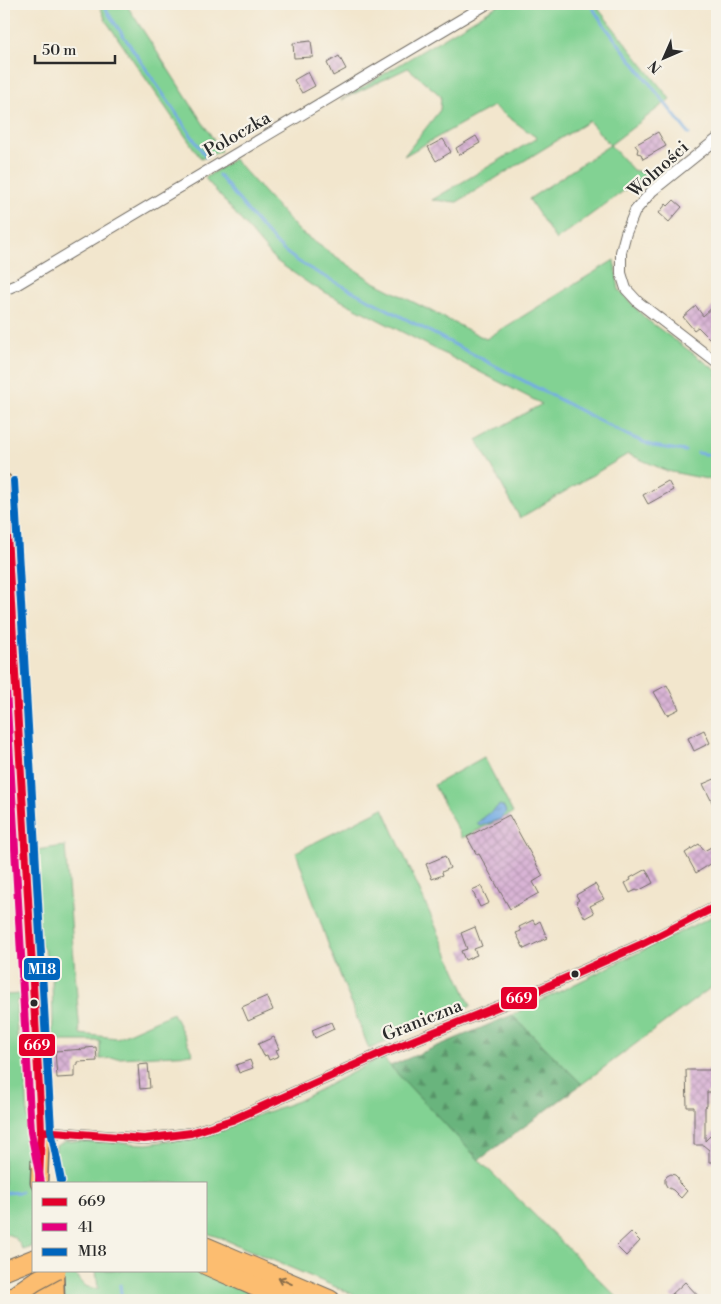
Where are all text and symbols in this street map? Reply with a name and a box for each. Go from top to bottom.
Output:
scale bar [35,32,115,64]
north arrow [638,32,688,82]
text: 50 m [42,41,76,60]
text: N [645,56,666,77]
street label: Poloczka [200,106,276,163]
street label: Wolności [622,136,694,203]
line badge: M18 [23,957,61,981]
text: M18 [28,961,56,979]
unlabelled marker [570,969,580,979]
line badge: 669 [500,986,538,1010]
text: 669 [506,990,532,1008]
street label: Graniczna [379,994,466,1047]
unlabelled marker [29,998,39,1008]
line badge: 669 [18,1033,56,1057]
text: 669 [24,1037,50,1055]
legend [32,1182,208,1272]
text: 669 [78,1192,105,1211]
text: 41 [78,1218,94,1237]
text: M18 [78,1242,107,1261]
one-way arrow [278,1275,293,1285]

